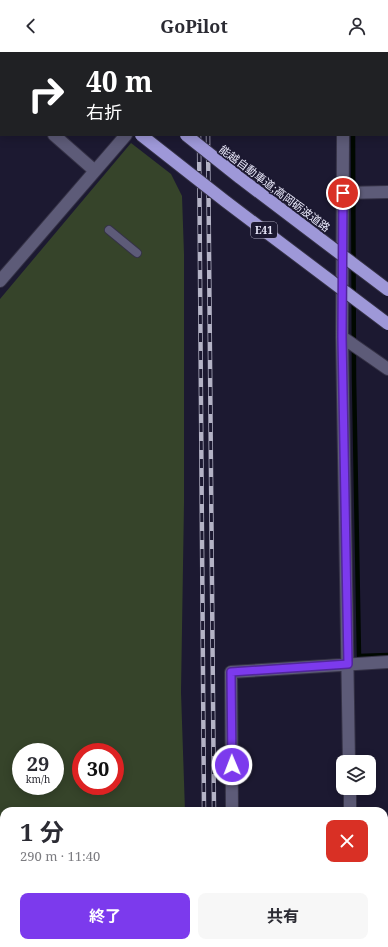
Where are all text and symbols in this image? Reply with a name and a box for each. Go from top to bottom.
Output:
text: GoPilot [160,14,228,38]
icon: back [20,15,42,37]
icon: person [346,15,368,37]
text: 40 m [86,62,153,100]
icon: right [20,68,72,120]
text: 右折 [86,100,122,124]
street label: 能越自動車道;高岡砺波道路 [217,141,333,235]
pin [326,176,360,210]
icon: arrive [332,182,354,204]
road number: E41 [251,222,277,238]
speed limit sign: 30 [72,743,124,795]
position arrow [211,744,253,786]
text: 29 [27,750,49,777]
map controls [336,755,376,795]
button: layers [336,755,376,795]
text: km/h [26,772,50,786]
text: 1 分 [20,815,64,848]
button: close [326,820,368,862]
text: 290 m · 11:40 [20,847,100,865]
button: 終了 [20,893,190,939]
button: 共有 [198,893,368,939]

